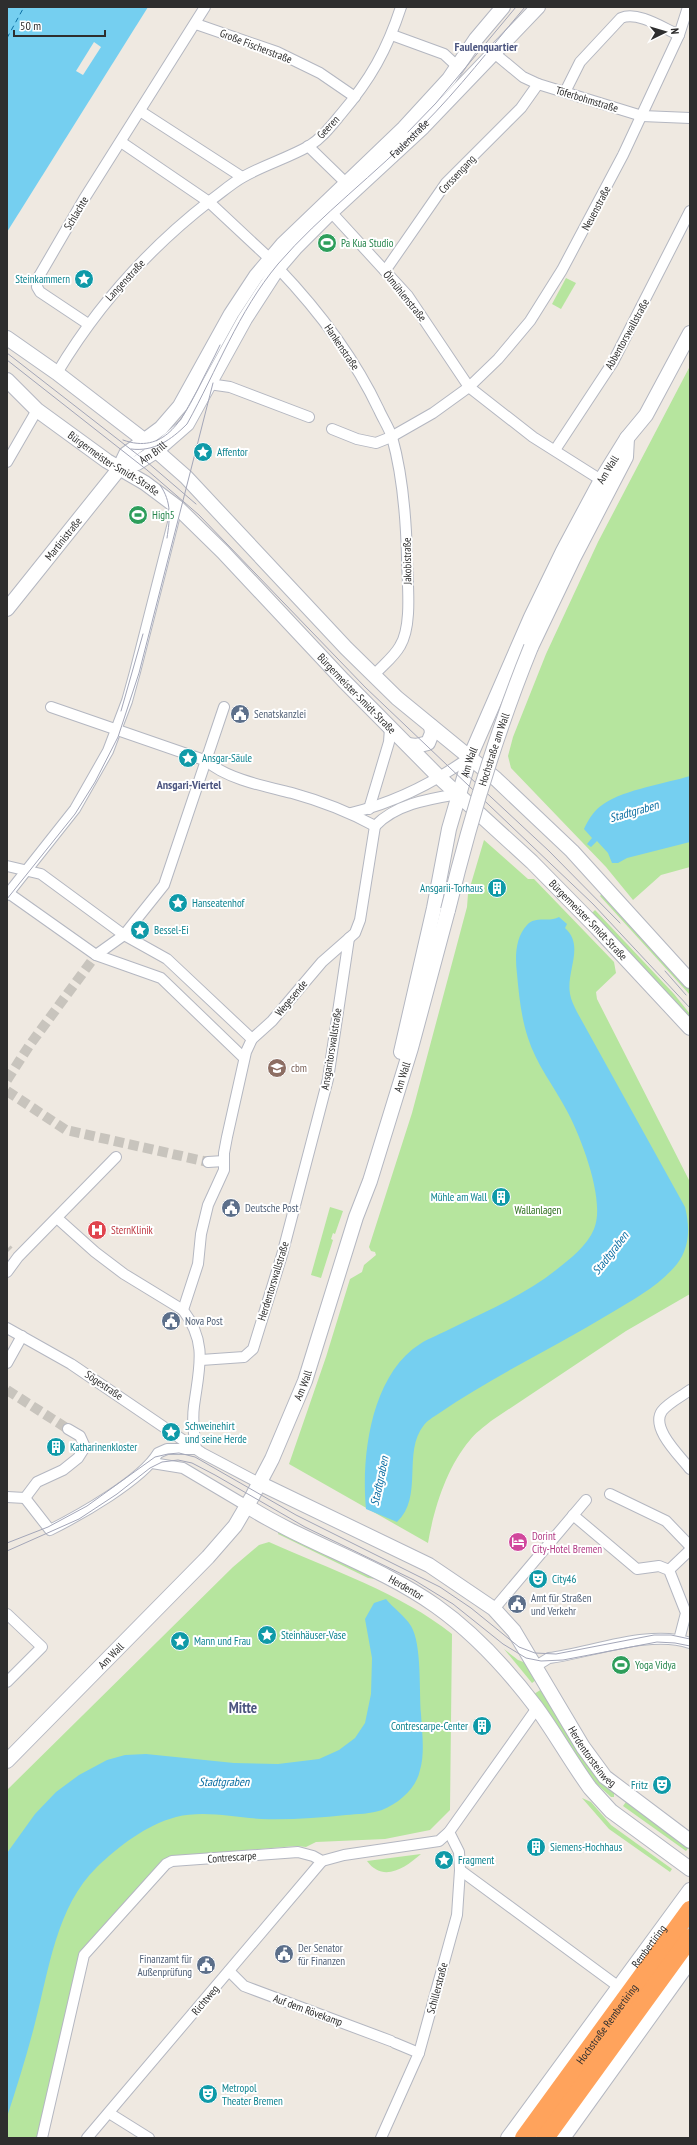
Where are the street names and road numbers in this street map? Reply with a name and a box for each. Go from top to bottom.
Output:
street label: Große Fischerstraße [218,26,295,66]
street label: Töferbohmstraße [554,83,620,115]
street label: Geeren [314,112,342,142]
street label: Faulenstraße [387,116,432,161]
street label: Corssengang [435,151,479,196]
street label: Neuenstraße [578,183,614,233]
street label: Schlachte [61,193,92,232]
street label: Langenstraße [102,256,148,304]
street label: Ölmühlenstraße [380,268,430,325]
street label: Abbentorswallstraße [602,296,652,372]
street label: Hankenstraße [321,321,363,373]
street label: Bürgermeister-Smidt-Straße [65,428,163,499]
street label: Am Brill [136,438,170,467]
street label: Am Wall [593,452,622,486]
street label: Martinistraße [42,514,85,563]
street label: Jakobistraße [400,537,414,586]
street label: Bürgermeister-Smidt-Straße [314,650,399,737]
street label: Hochstraße am Wall [475,711,513,788]
street label: Am Wall [457,744,481,779]
street label: Bürgermeister-Smidt-Straße [546,877,631,964]
street label: Wegesende [272,977,311,1019]
street label: Ansgaritorswallstraße [318,1007,344,1091]
street label: Am Wall [391,1060,413,1094]
street label: Herdentorswallstraße [254,1239,292,1322]
street label: Sögestraße [82,1367,126,1403]
street label: Am Wall [291,1368,315,1402]
street label: Herdentor [386,1572,427,1603]
street label: Am Wall [95,1639,127,1672]
street label: Herdentorsteinweg [565,1724,619,1790]
street label: Contrescarpe [207,1848,258,1866]
street label: Rembertiring [628,1922,669,1970]
street label: Schillerstraße [423,1960,451,2015]
street label: Hochstraße Rembertiring [573,1981,641,2067]
street label: Richtweg [188,1982,222,2018]
street label: Auf dem Rövekamp [271,1991,345,2029]

